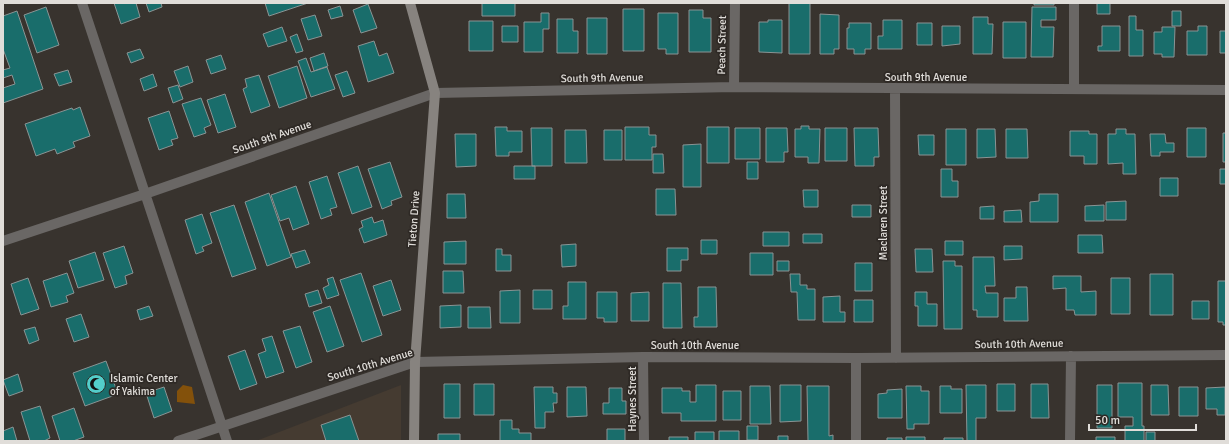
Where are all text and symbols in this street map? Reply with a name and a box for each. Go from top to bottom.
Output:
street label: Peach Street [715,15,729,75]
street label: South 9th Avenue [561,71,643,85]
street label: South 9th Avenue [885,71,967,84]
street label: South 9th Avenue [231,117,313,157]
street label: Maclaren Street [877,185,890,260]
street label: Tieton Drive [406,190,422,248]
street label: South 10th Avenue [975,337,1063,351]
street label: South 10th Avenue [651,339,739,352]
street label: South 10th Avenue [326,346,414,384]
street label: Haynes Street [626,366,639,432]
place label: Islamic Center of Yakima [110,372,178,398]
mosque icon: Islamic Center of Yakima [85,373,107,395]
scale bar [1089,406,1196,432]
text: 50 m [1095,413,1120,428]

